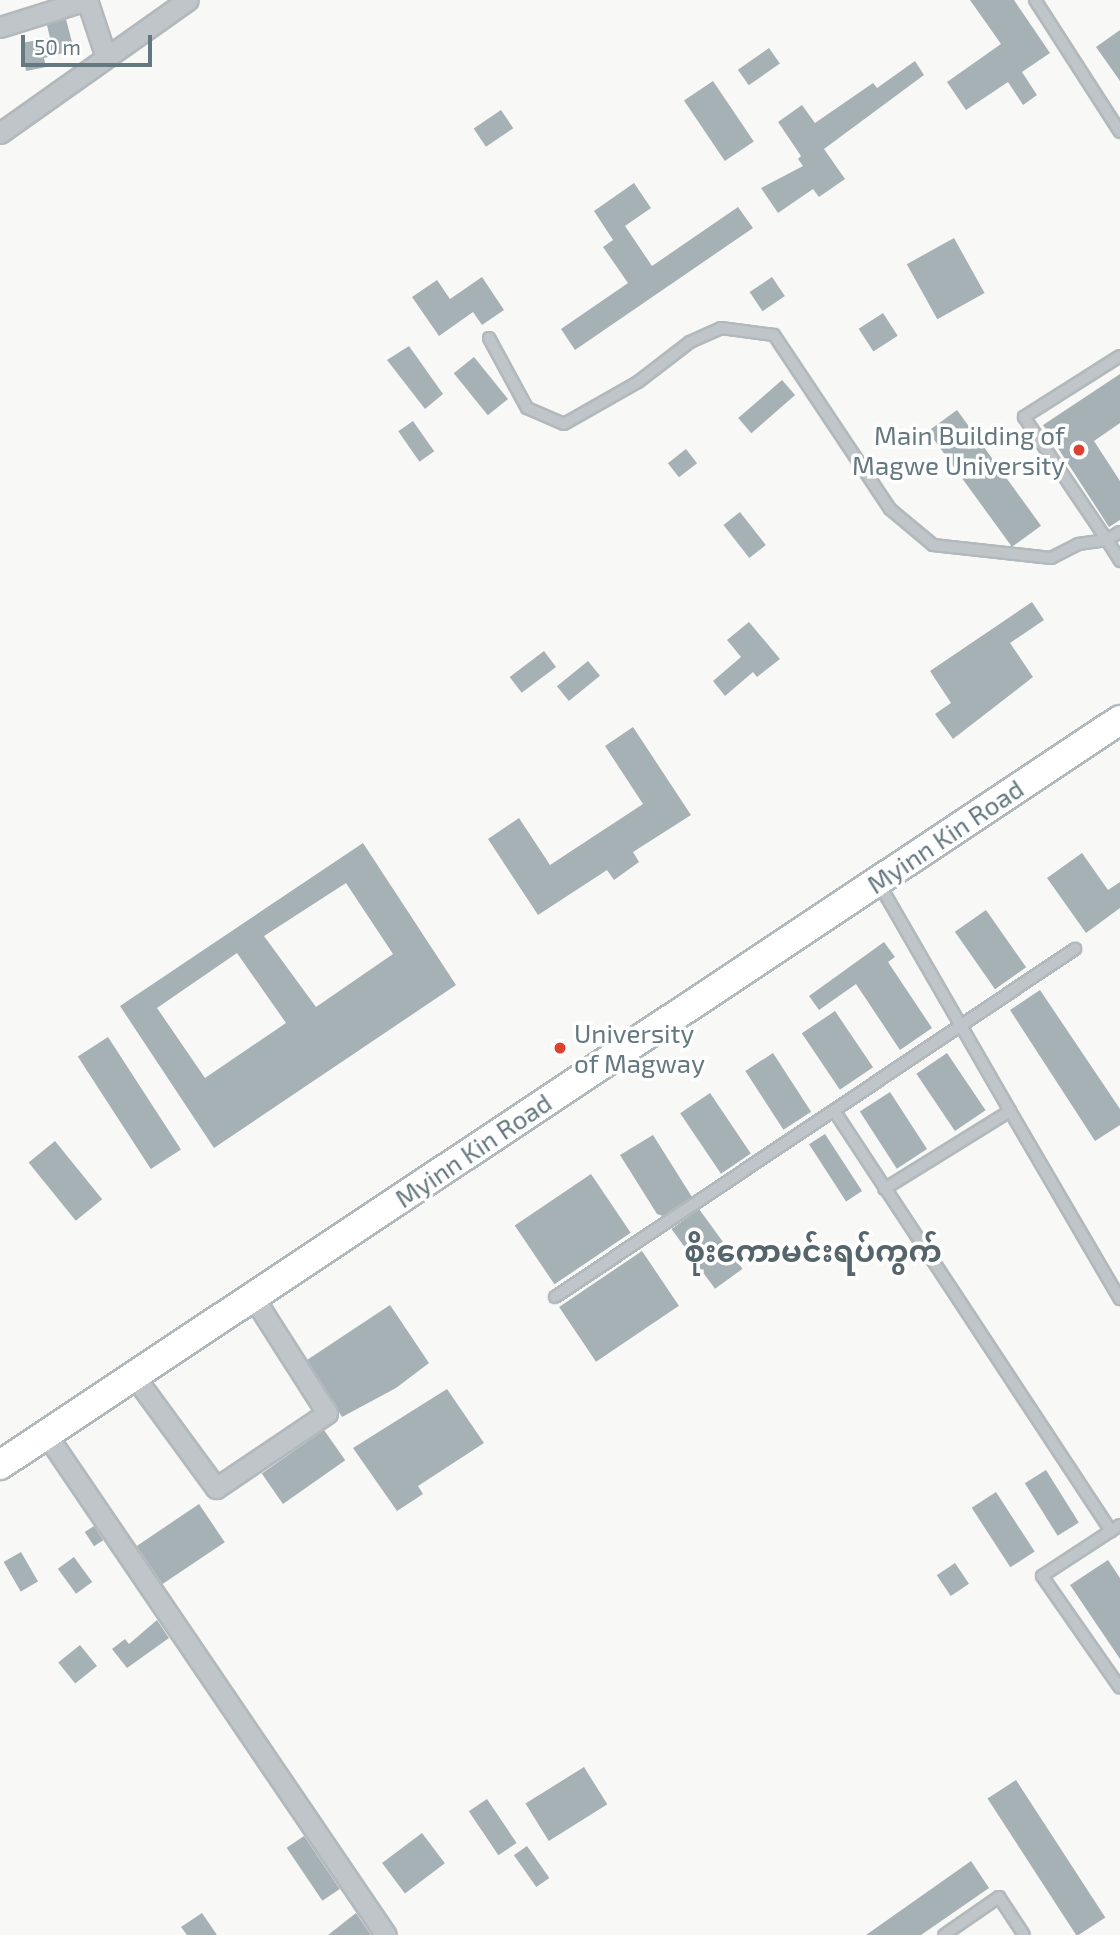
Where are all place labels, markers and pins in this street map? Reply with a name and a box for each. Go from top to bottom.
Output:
place label: Main Building of Magwe University [852,419,1065,480]
marker: Main Building of Magwe University [1071,442,1087,458]
place label: University of Magway [574,1017,705,1078]
marker: University of Magway [552,1040,568,1056]

